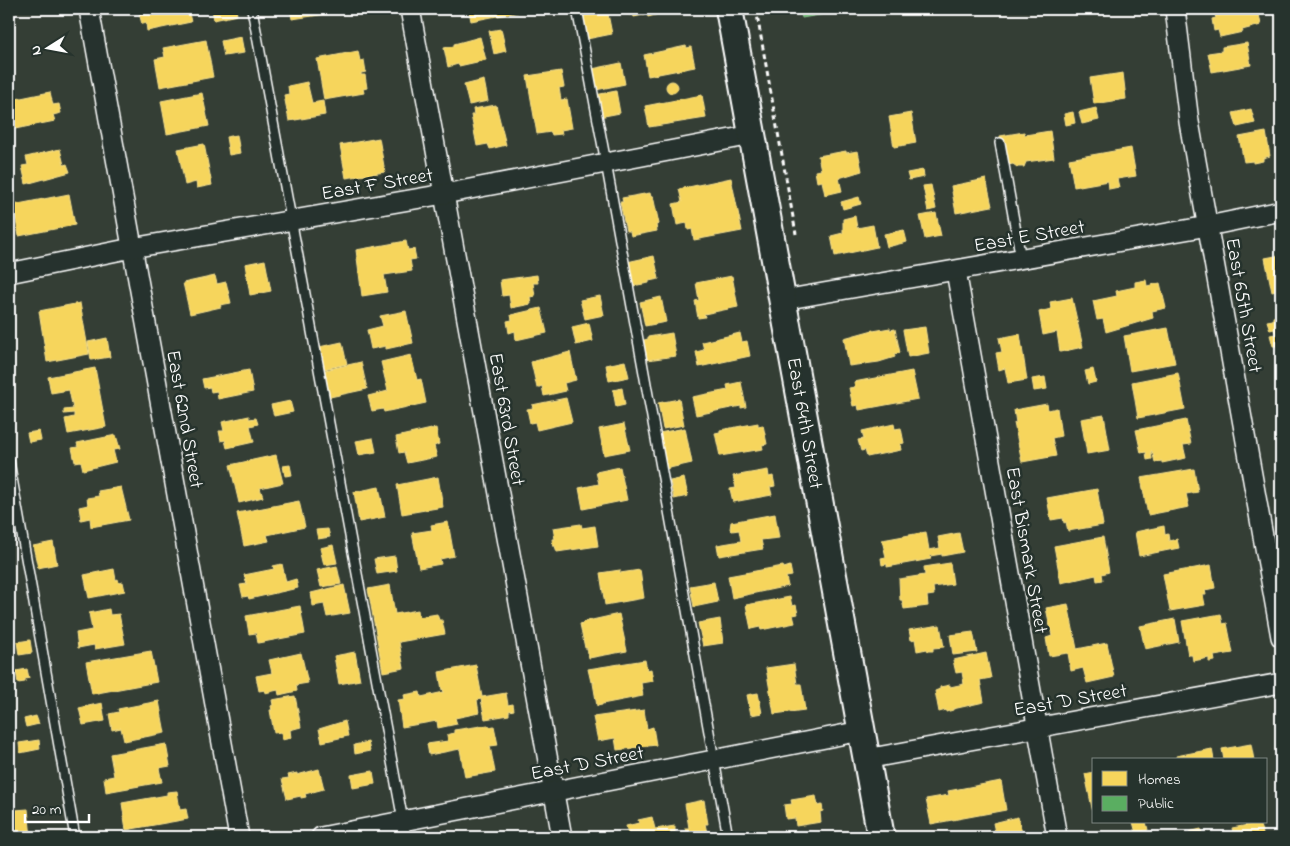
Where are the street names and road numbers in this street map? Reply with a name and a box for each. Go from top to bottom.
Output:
street label: East F Street [319,161,436,210]
street label: East E Street [972,213,1088,261]
street label: East 65th Street [1216,236,1269,376]
street label: East 62nd Street [157,348,210,491]
street label: East 63rd Street [480,351,532,489]
street label: East 64th Street [778,355,829,492]
street label: East Bismark Street [997,465,1055,636]
street label: East D Street [1011,677,1130,726]
street label: East D Street [528,739,647,790]

